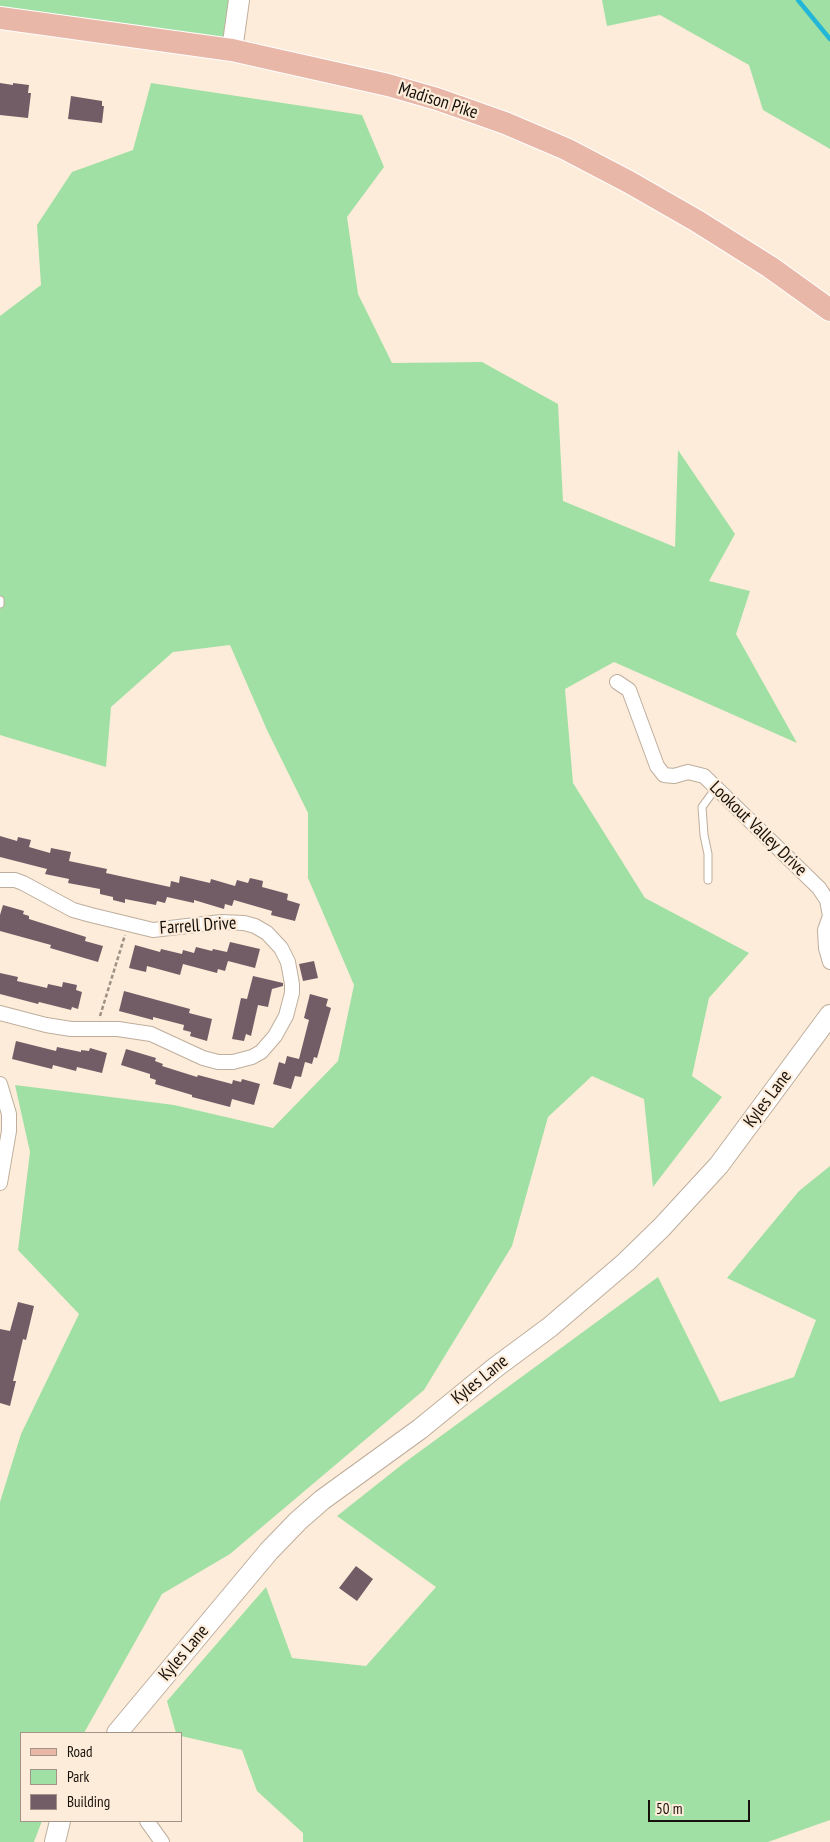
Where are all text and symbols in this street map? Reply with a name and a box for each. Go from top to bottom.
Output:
street label: Madison Pike [396,78,480,124]
street label: Lookout Valley Drive [705,777,811,881]
street label: Farrell Drive [159,913,237,939]
street label: Kyles Lane [739,1066,797,1132]
street label: Kyles Lane [447,1351,513,1409]
street label: Kyles Lane [154,1621,214,1685]
legend [20,1732,182,1822]
text: Road [67,1742,93,1761]
text: Park [67,1767,89,1786]
scale bar [650,1790,752,1822]
text: Building [67,1792,110,1811]
text: 50 m [656,1799,682,1818]

